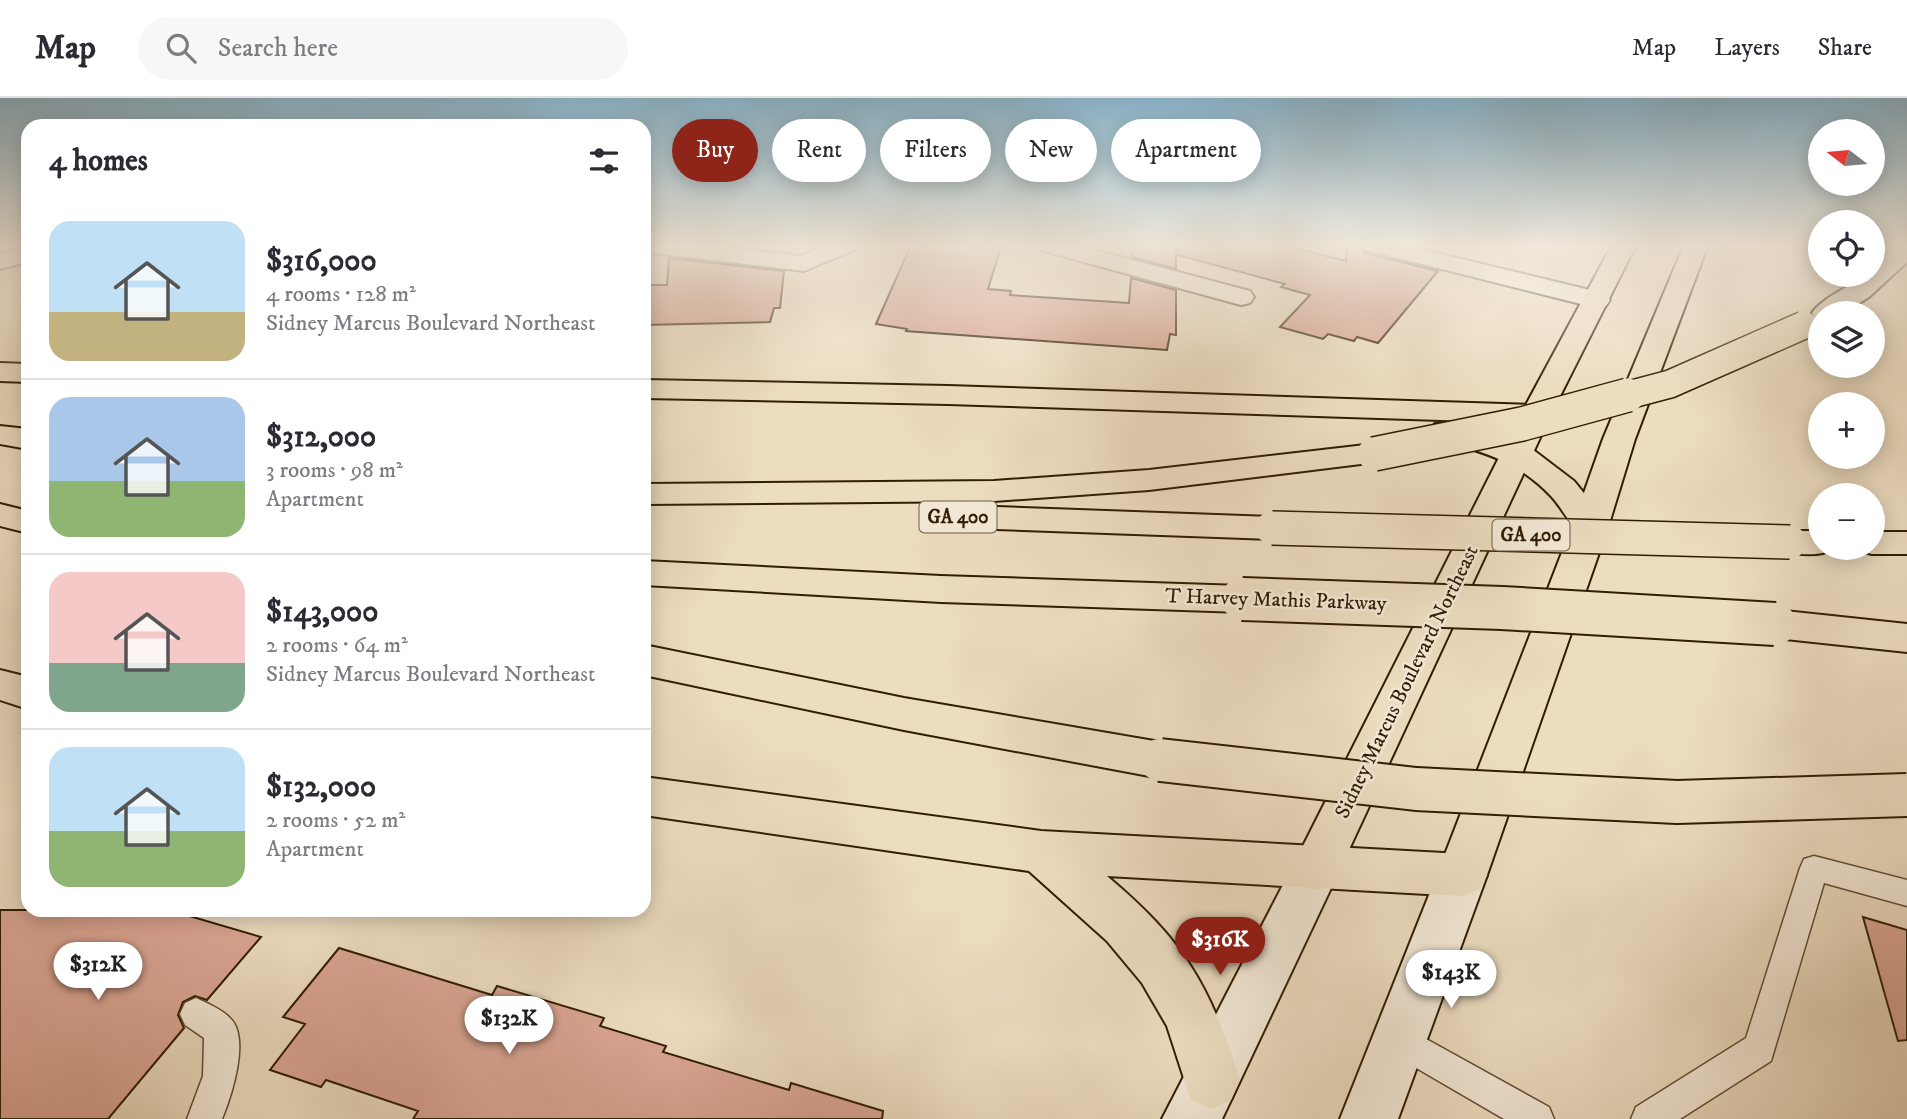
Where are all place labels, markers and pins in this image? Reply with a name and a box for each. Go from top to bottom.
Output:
pin: $316K [1171,918,1269,977]
pin: $312K [49,942,147,1002]
pin: $143K [1402,950,1500,1010]
pin: $132K [460,996,558,1056]

